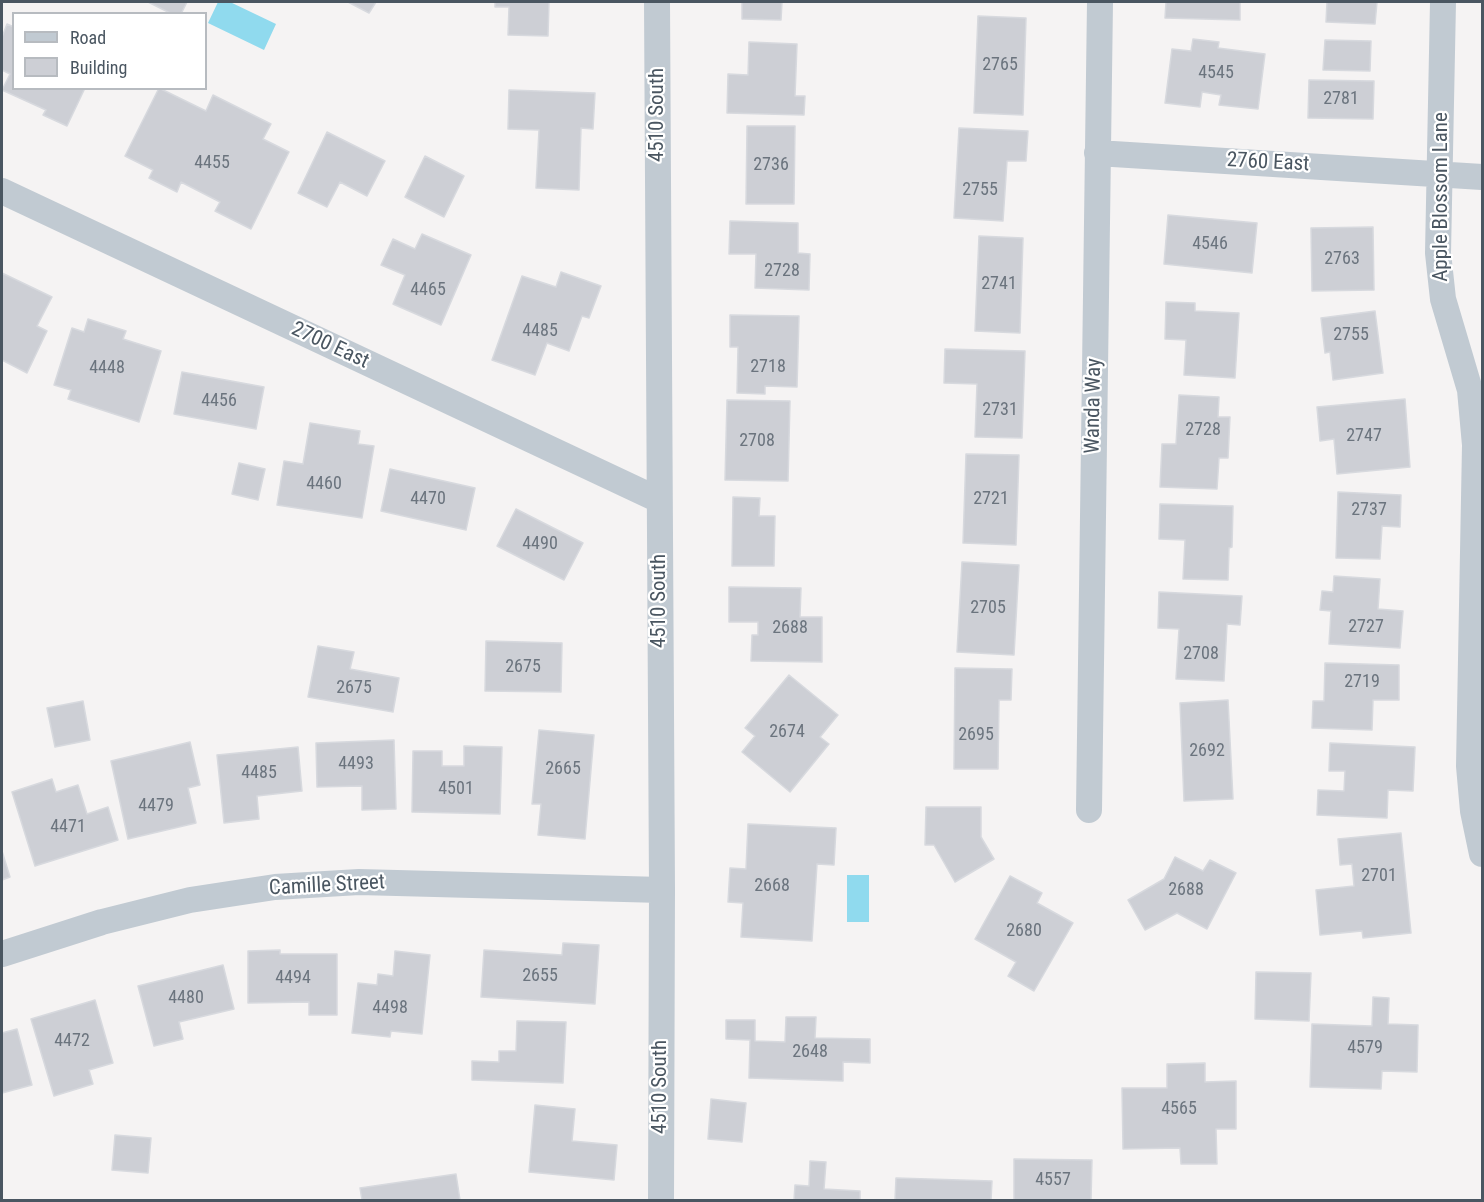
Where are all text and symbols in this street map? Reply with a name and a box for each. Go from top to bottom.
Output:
legend [12,12,207,90]
text: Road [70,27,106,48]
house number: 2765 [982,54,1018,76]
text: Building [70,57,127,78]
house number: 4545 [1198,62,1234,84]
street label: 4510 South [645,68,671,162]
house number: 2781 [1323,88,1359,110]
street label: Apple Blossom Lane [1429,112,1455,282]
street label: 2760 East [1226,148,1310,178]
house number: 4455 [194,152,230,174]
house number: 2736 [753,154,789,176]
house number: 2755 [962,179,998,201]
house number: 4546 [1192,233,1228,255]
house number: 2763 [1324,248,1360,270]
house number: 2728 [764,260,800,282]
house number: 2741 [981,273,1017,295]
house number: 4465 [410,279,446,301]
street label: 2700 East [287,317,373,375]
house number: 4485 [522,320,558,342]
house number: 2755 [1333,324,1369,346]
house number: 2718 [750,356,786,378]
house number: 4448 [89,357,125,379]
street label: Wanda Way [1081,358,1107,454]
house number: 4456 [201,390,237,412]
house number: 2731 [982,399,1018,421]
house number: 2728 [1185,419,1221,441]
house number: 2747 [1346,425,1382,447]
house number: 2708 [739,430,775,452]
house number: 4460 [306,473,342,495]
house number: 4470 [410,488,446,510]
house number: 2721 [973,488,1009,510]
house number: 2737 [1351,499,1387,521]
house number: 4490 [522,533,558,555]
street label: 4510 South [647,554,673,648]
house number: 2705 [970,597,1006,619]
house number: 2727 [1348,616,1384,638]
house number: 2688 [772,617,808,639]
house number: 2708 [1183,643,1219,665]
house number: 2675 [505,656,541,678]
house number: 2719 [1344,671,1380,693]
house number: 2675 [336,677,372,699]
house number: 2674 [769,721,805,743]
house number: 2695 [958,724,994,746]
house number: 2692 [1189,740,1225,762]
house number: 4493 [338,753,374,775]
house number: 2665 [545,758,581,780]
house number: 4485 [241,762,277,784]
house number: 4501 [438,778,474,800]
house number: 4479 [138,795,174,817]
house number: 4471 [50,816,86,838]
house number: 2701 [1361,865,1397,887]
street label: Camille Street [268,870,386,902]
house number: 2668 [754,875,790,897]
house number: 2688 [1168,879,1204,901]
house number: 2680 [1006,920,1042,942]
house number: 2655 [522,965,558,987]
house number: 4494 [275,967,311,989]
house number: 4480 [168,987,204,1009]
house number: 4498 [372,997,408,1019]
house number: 4472 [54,1030,90,1052]
house number: 4579 [1347,1037,1383,1059]
street label: 4510 South [648,1040,674,1134]
house number: 2648 [792,1041,828,1063]
house number: 4565 [1161,1098,1197,1120]
house number: 4557 [1035,1169,1071,1191]

